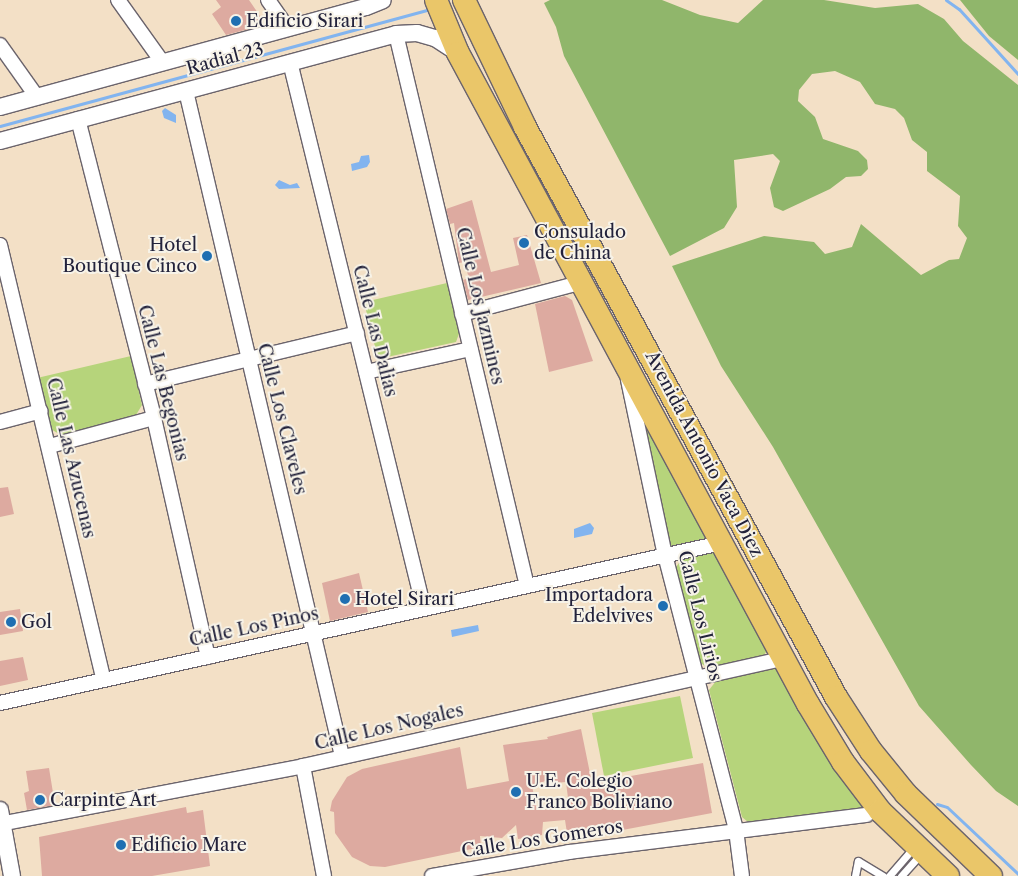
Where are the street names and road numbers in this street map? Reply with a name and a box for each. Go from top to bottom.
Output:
street label: Radial 23 [184,38,266,80]
street label: Calle Los Jazmines [451,225,509,387]
street label: Calle Las Dalias [348,263,402,399]
street label: Calle Las Begonias [133,303,193,463]
street label: Calle Los Claveles [253,341,311,497]
street label: Avenida Antonio Vaca Diez [640,346,768,562]
street label: Calle Las Azucenas [42,375,100,541]
street label: Calle Los Lirios [673,549,727,683]
street label: Calle Los Pinos [187,603,321,651]
street label: Calle Los Nogales [313,699,465,755]
street label: Calle Los Gomeros [460,816,624,862]

